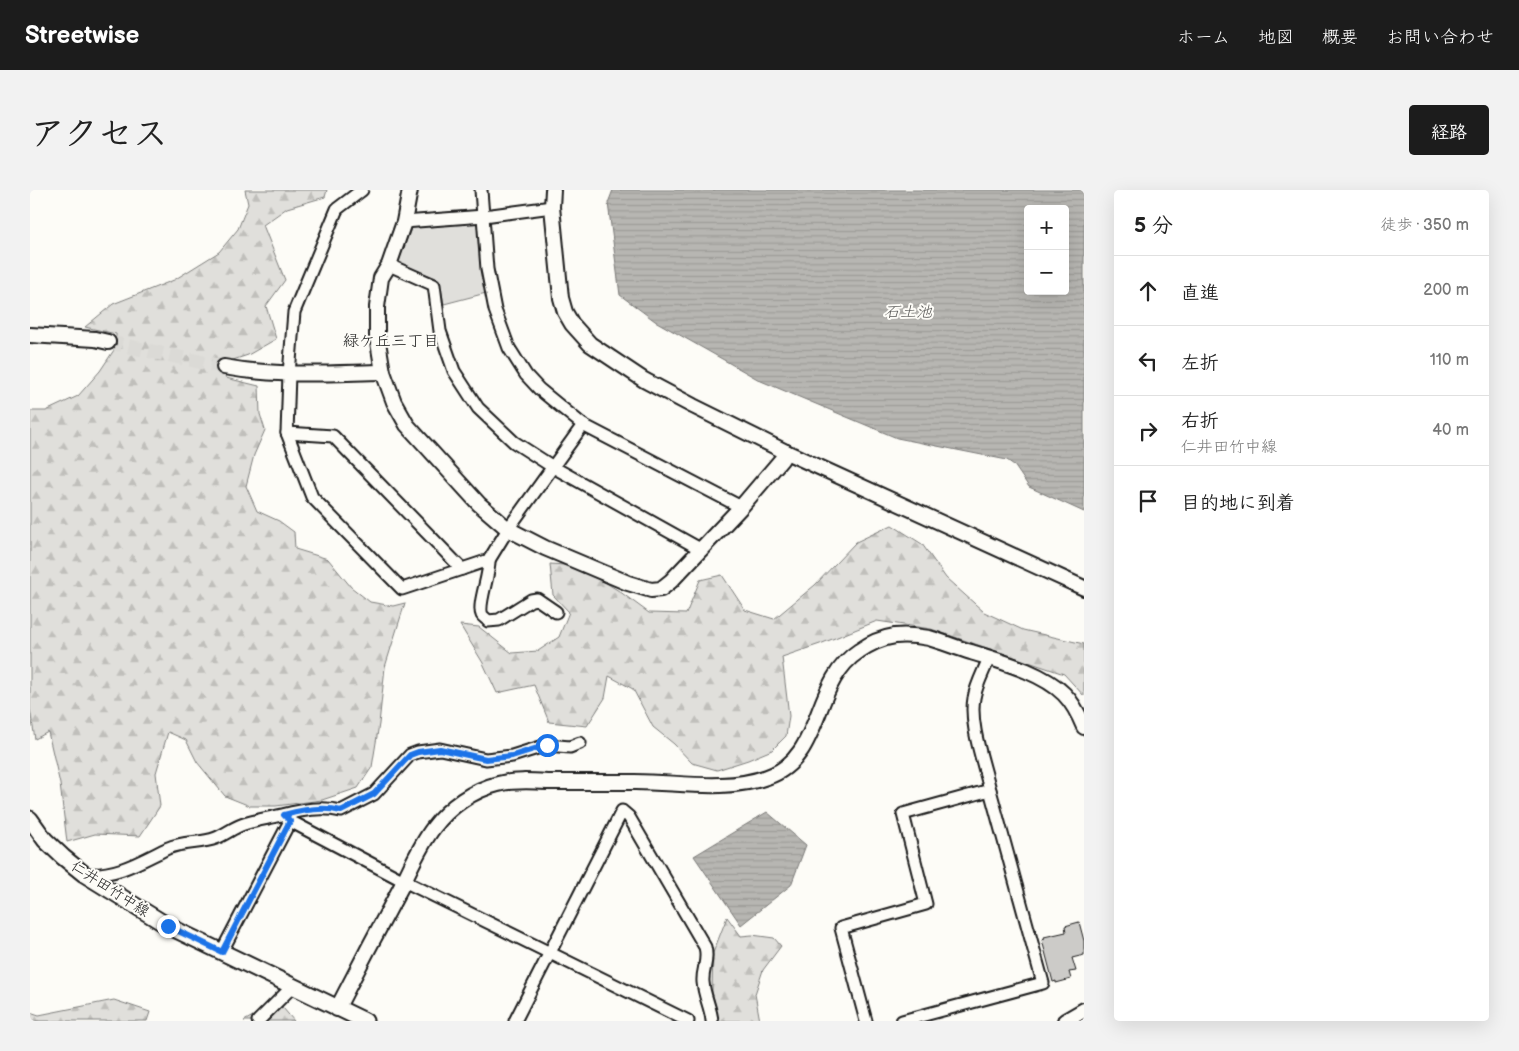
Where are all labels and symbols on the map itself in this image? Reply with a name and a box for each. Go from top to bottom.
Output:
water label: 石土池 [884,303,933,322]
district label: 緑ケ丘三丁目 [343,332,439,351]
route start [536,734,559,757]
street label: 仁井田竹中線 [67,857,153,921]
route end [157,915,180,938]

